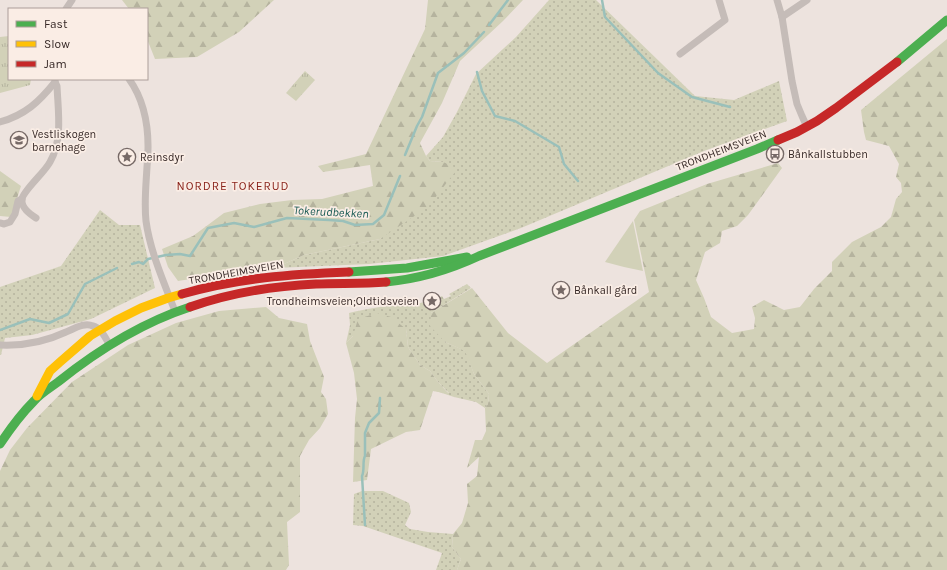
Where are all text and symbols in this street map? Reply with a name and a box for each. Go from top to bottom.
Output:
legend [8,8,148,80]
text: Fast [44,17,68,31]
text: Slow [44,37,70,51]
text: Jam [44,57,67,71]
street label: TRONDHEIMSVEIEN [674,127,768,174]
place label: Vestliskogen barnehage [32,128,96,154]
school or university icon: Vestliskogen barnehage [9,130,29,150]
bus stop icon: Bånkallstubben [765,144,785,164]
place icon: Reinsdyr [117,147,137,167]
place label: Bånkallstubben [788,148,868,161]
place label: Reinsdyr [140,151,184,164]
district label: NORDRE TOKERUD [176,179,290,193]
water label: Tokerudbekken [293,203,369,221]
street label: TRONDHEIMSVEIEN [188,258,284,287]
place icon: Bånkall gård [551,280,571,300]
place label: Bånkall gård [574,284,637,297]
place icon: Trondheimsveien;Oldtidsveien [422,291,442,311]
place label: Trondheimsveien;Oldtidsveien [267,295,419,308]

